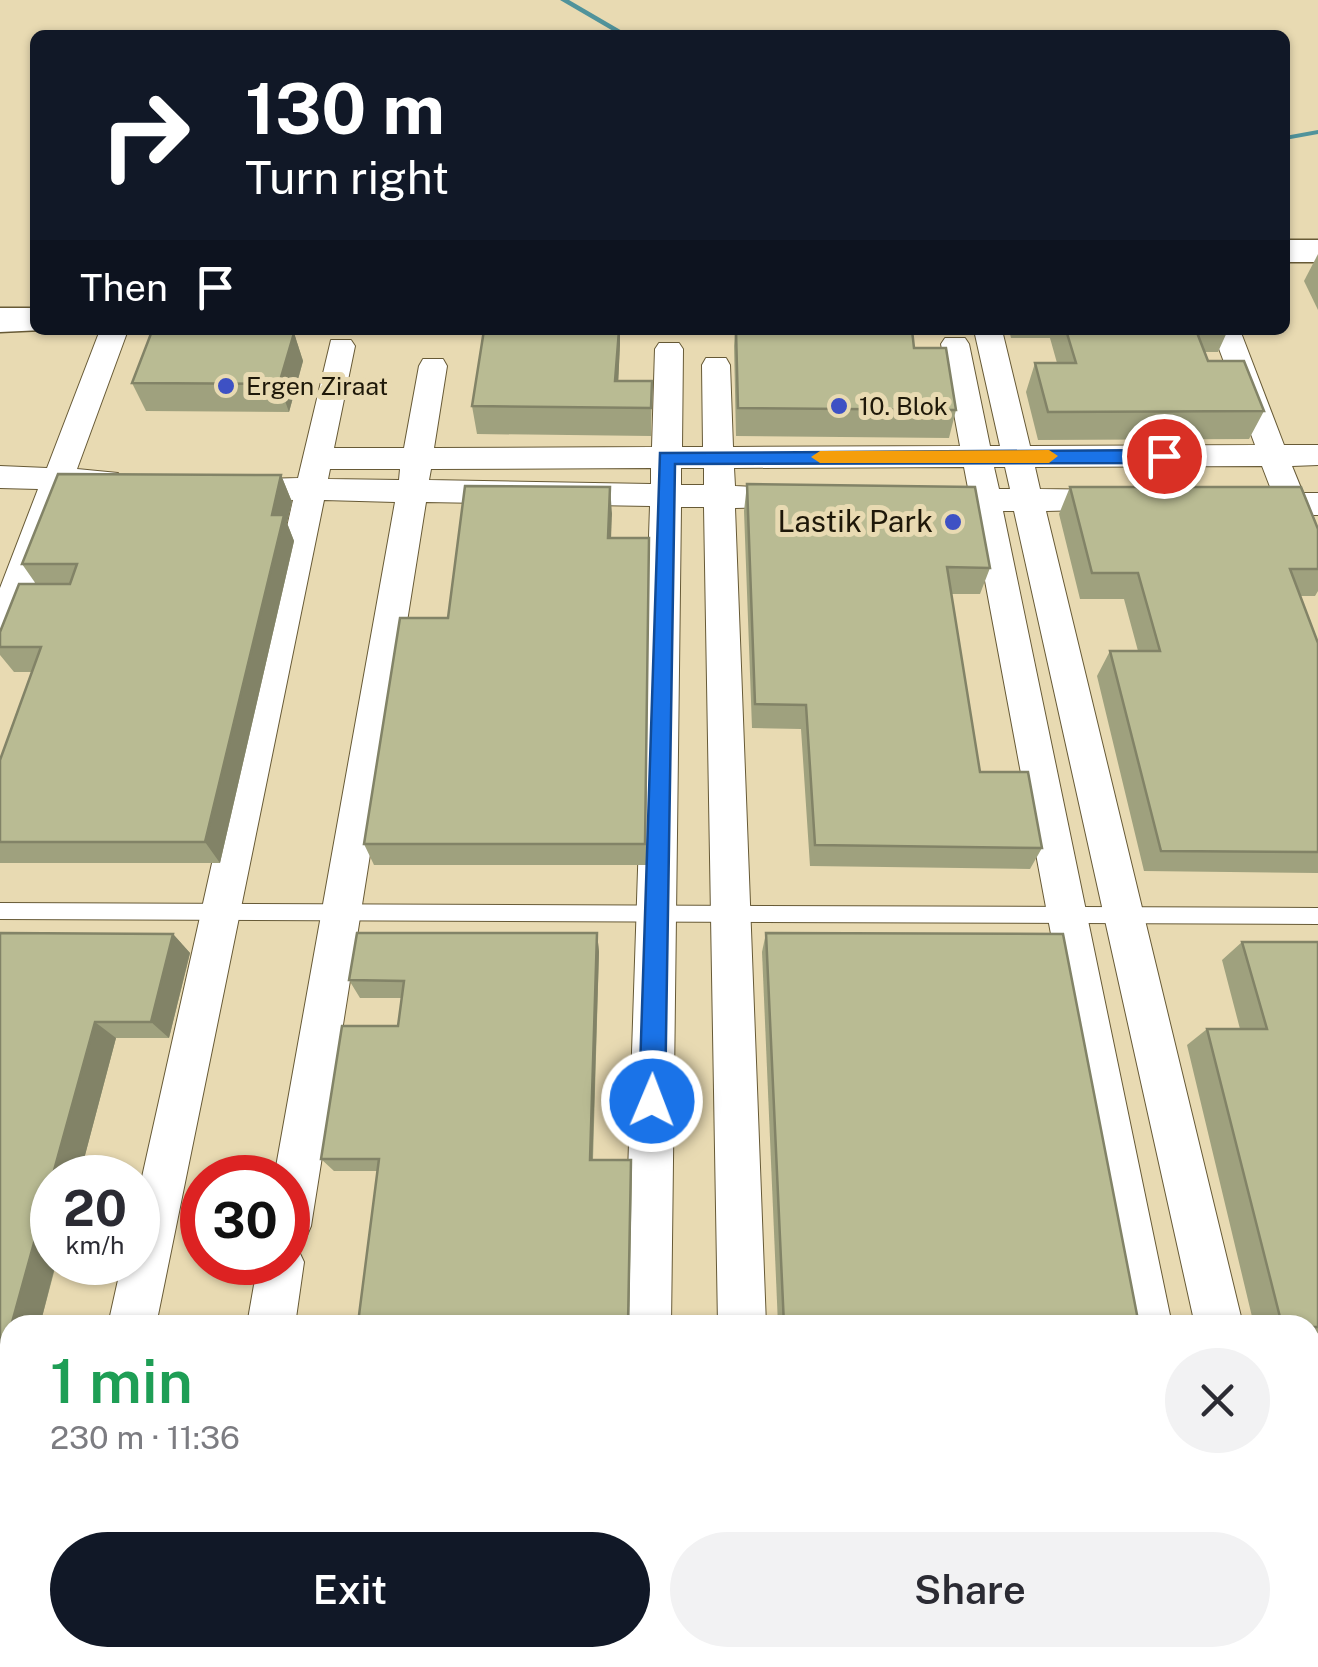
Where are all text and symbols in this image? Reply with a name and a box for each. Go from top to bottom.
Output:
text: 130 m [245,67,445,150]
icon: right [80,70,210,200]
text: Turn right [245,151,449,204]
icon: arrive [188,260,243,315]
text: Then [80,265,168,310]
place label: Ergen Ziraat [246,371,388,401]
marker: Ergen Ziraat [215,375,237,397]
place label: 10. Blok [859,391,948,421]
marker: 10. Blok [828,395,850,417]
pin [1122,414,1207,499]
icon: arrive [1137,429,1192,484]
place label: Lastik Park [777,503,933,539]
marker: Lastik Park [942,511,964,533]
position arrow [600,1049,704,1153]
speed limit sign: 30 [180,1155,310,1285]
text: 20 [63,1178,127,1237]
text: km/h [66,1230,124,1260]
text: 1 min [50,1346,193,1417]
button: close [1165,1348,1270,1453]
text: 230 m · 11:36 [50,1419,240,1456]
button: Exit [50,1532,650,1647]
button: Share [670,1532,1270,1647]

